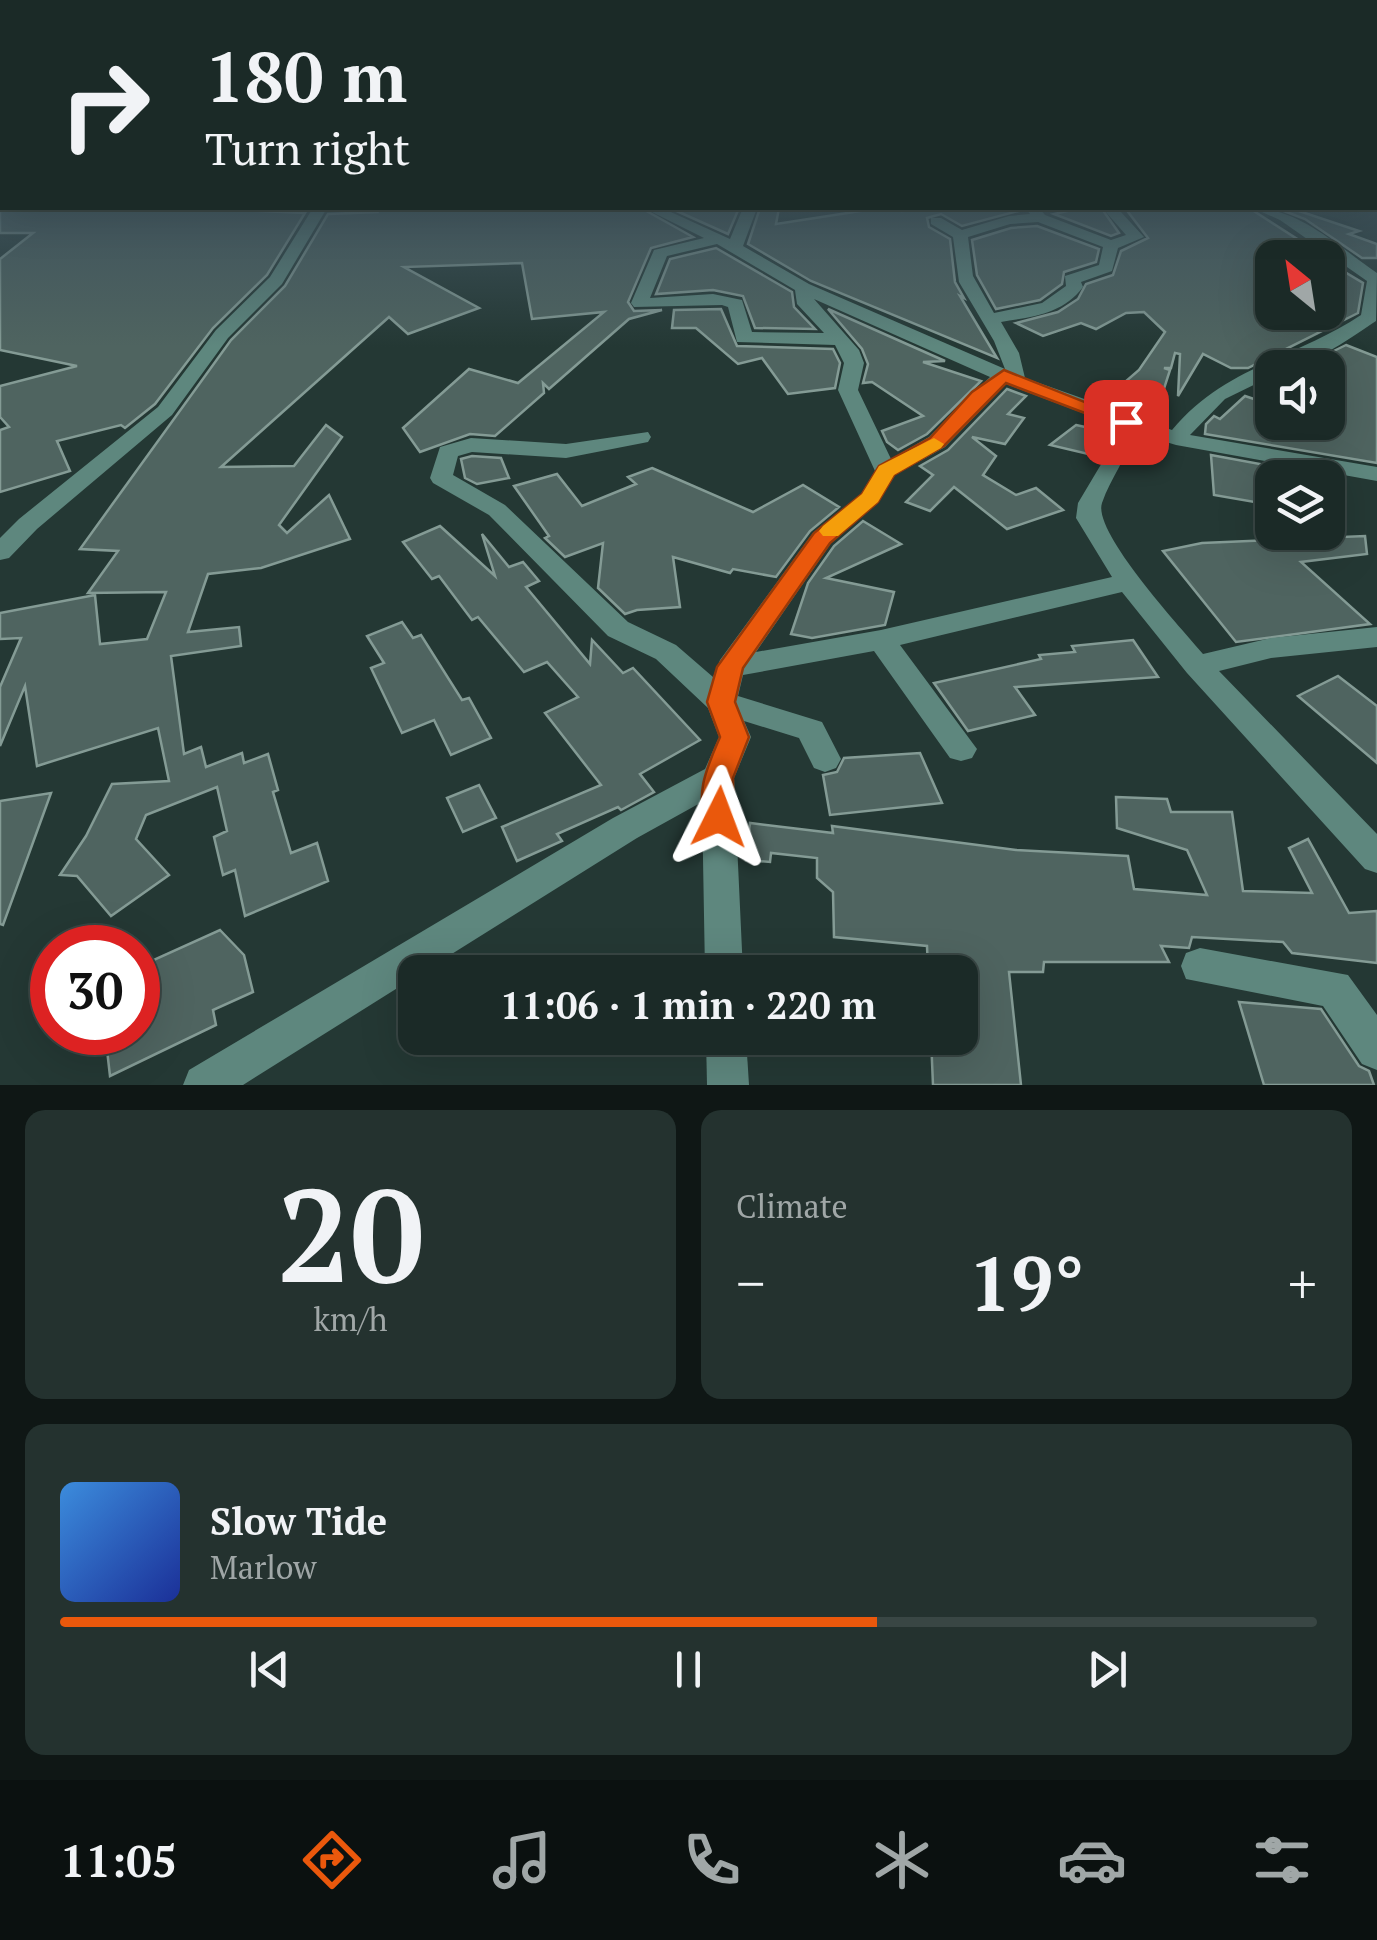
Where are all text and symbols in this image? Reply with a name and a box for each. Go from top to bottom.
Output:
text: 180 m [205,29,407,122]
icon: right [40,40,170,170]
text: Turn right [205,118,410,178]
north arrow [1255,240,1345,330]
map controls [1255,240,1345,550]
button: sound [1255,350,1345,440]
pin [1084,380,1169,465]
icon: arrive [1099,395,1154,450]
button: layers [1255,460,1345,550]
position arrow [667,765,771,869]
speed limit sign: 30 [30,925,160,1055]
text: 11:06 · 1 min · 220 m [500,980,876,1030]
text: 20 [277,1147,424,1319]
text: Climate [736,1185,848,1227]
text: 19° [969,1233,1084,1332]
text: − [736,1246,765,1319]
text: + [1288,1246,1317,1319]
text: km/h [314,1298,387,1340]
text: Slow Tide [210,1496,387,1546]
text: Marlow [210,1546,316,1588]
icon: previous [242,1642,297,1697]
icon: pause [661,1642,716,1697]
icon: next [1080,1642,1135,1697]
icon: directions [297,1825,367,1895]
icon: music [487,1825,557,1895]
icon: phone [677,1825,747,1895]
icon: climate [867,1825,937,1895]
icon: car [1057,1825,1127,1895]
icon: filters [1247,1825,1317,1895]
text: 11:05 [60,1830,177,1890]

